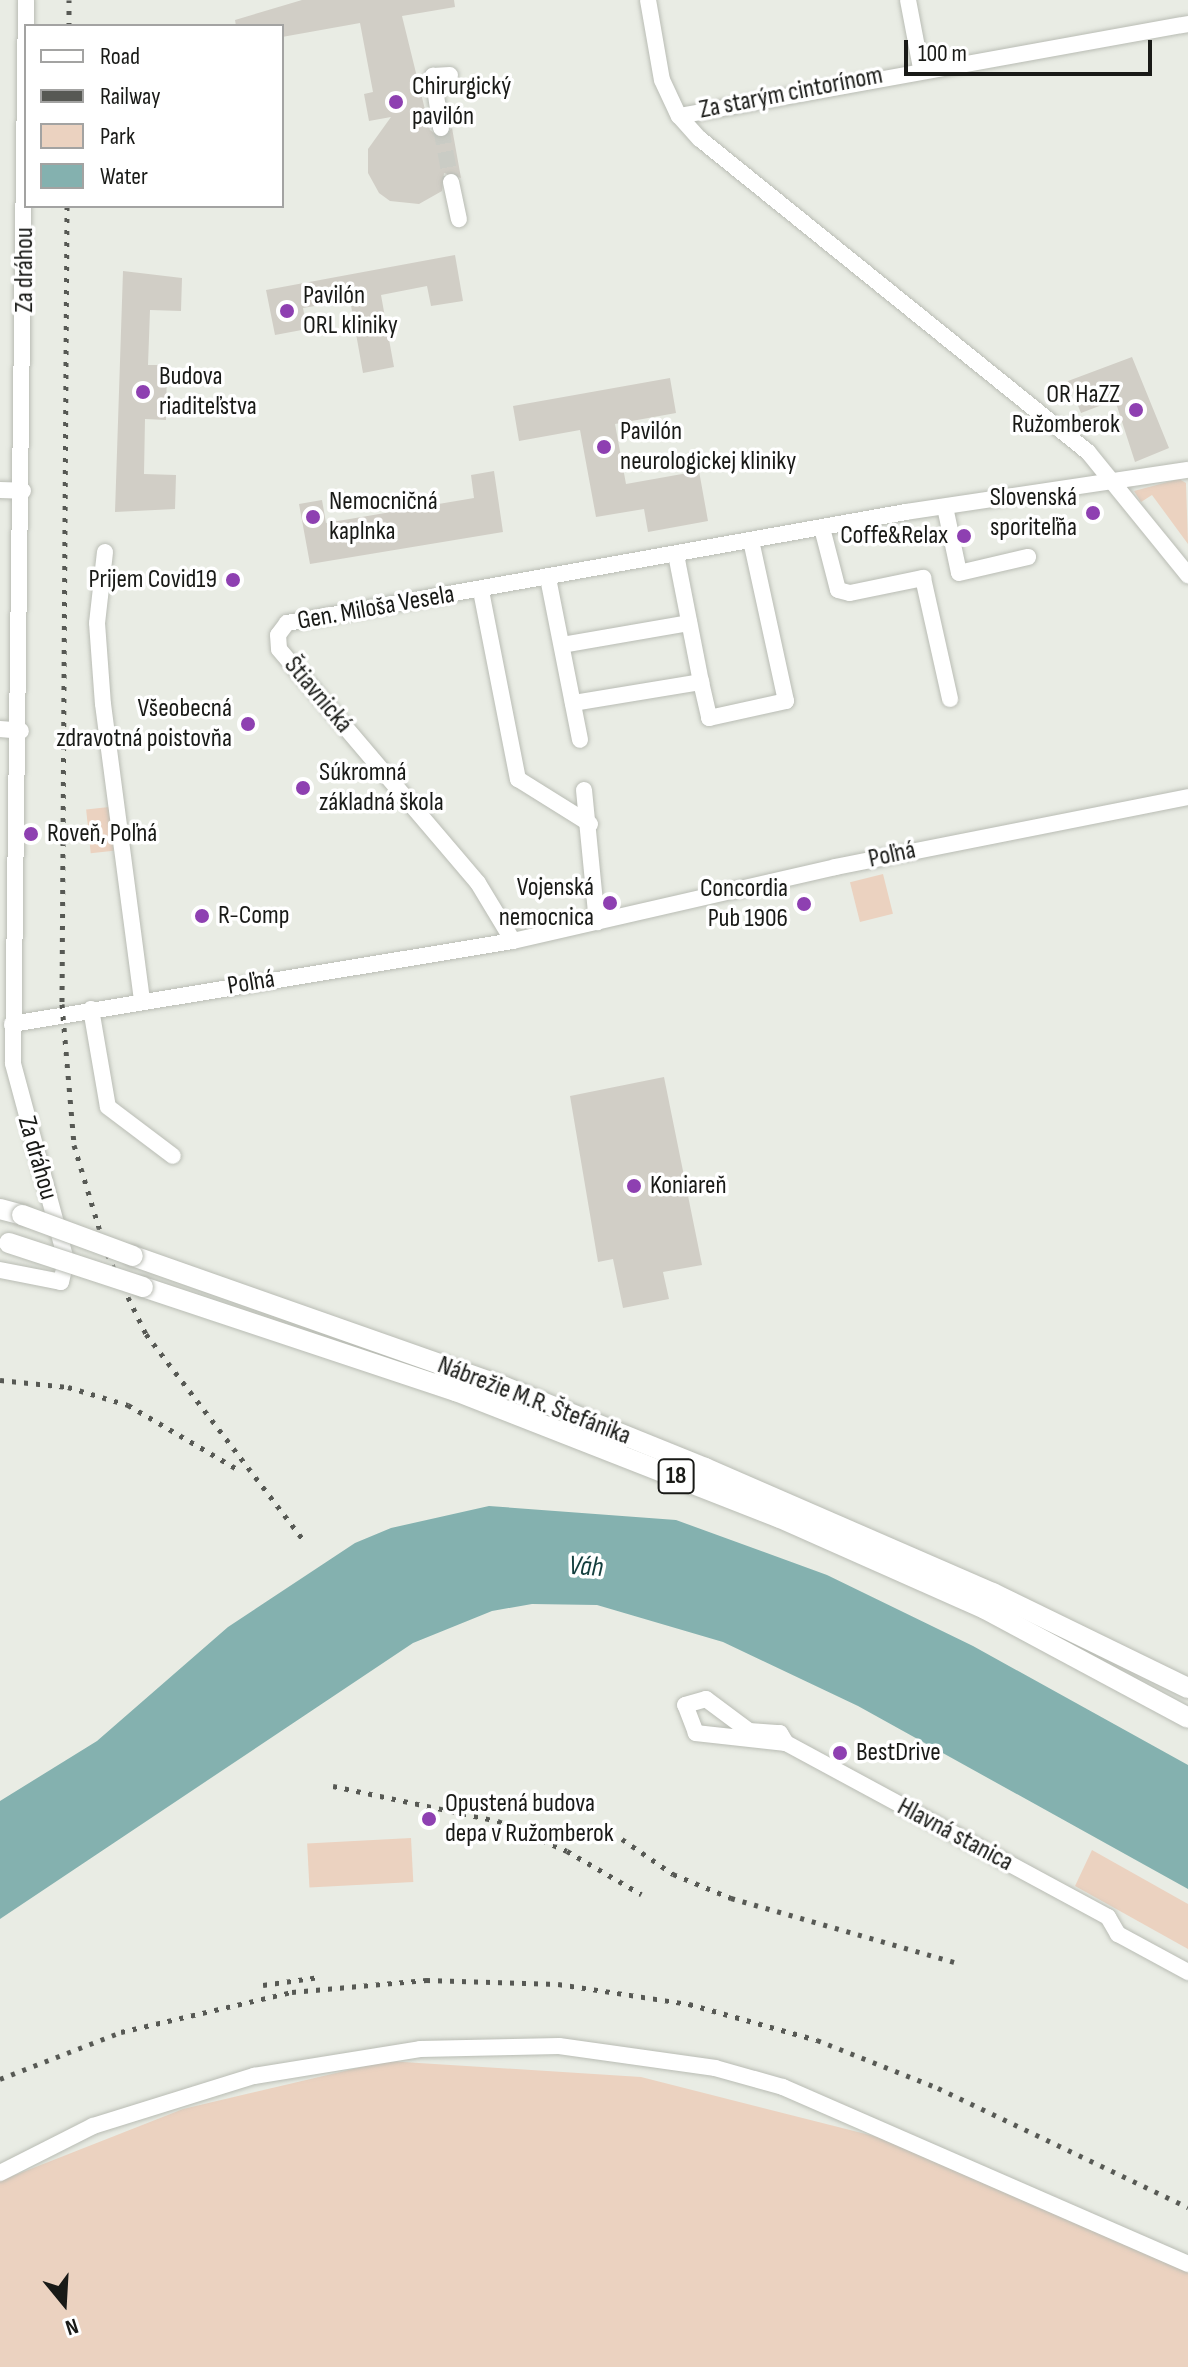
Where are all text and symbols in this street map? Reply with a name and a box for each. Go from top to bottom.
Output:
legend [24,24,284,208]
scale bar [908,24,1156,74]
text: 100 m [918,39,967,68]
text: Road [100,42,140,71]
street label: Za starým cintorínom [697,60,885,126]
place label: Chirurgický pavilón [412,71,511,132]
text: Railway [100,82,160,111]
marker: Chirurgický pavilón [387,93,405,111]
text: Park [100,122,135,151]
text: Water [100,162,148,191]
street label: Za dráhou [9,227,41,313]
place label: Pavilón ORL kliniky [303,280,398,342]
marker: Pavilón ORL kliniky [278,302,296,320]
place label: Budova riaditeľstva [159,361,257,422]
place label: OR HaZZ Ružomberok [1012,379,1120,440]
marker: Budova riaditeľstva [134,383,152,401]
marker: OR HaZZ Ružomberok [1127,401,1145,419]
place label: Pavilón neurologickej kliniky [620,416,796,478]
marker: Pavilón neurologickej kliniky [595,438,613,456]
place label: Slovenská sporiteľňa [990,482,1077,544]
place label: Nemocničná kaplnka [329,486,438,548]
marker: Slovenská sporiteľňa [1084,504,1102,522]
marker: Nemocničná kaplnka [304,508,322,526]
place label: Coffe&Relax [840,520,948,552]
marker: Coffe&Relax [955,527,973,545]
place label: Prijem Covid19 [88,564,217,596]
marker: Prijem Covid19 [224,571,242,589]
street label: Gen. Miloša Vesela [295,579,457,637]
street label: Štiavnická [277,650,359,740]
place label: Všeobecná zdravotná poistovňa [56,693,232,754]
marker: Všeobecná zdravotná poistovňa [239,715,257,733]
place label: Súkromná základná škola [319,757,444,818]
marker: Súkromná základná škola [294,779,312,797]
place label: Roveň, Poľná [47,818,157,850]
marker: Roveň, Poľná [22,825,40,843]
street label: Poľná [866,835,918,875]
place label: Vojenská nemocnica [499,872,594,934]
place label: Concordia Pub 1906 [700,873,788,934]
marker: Vojenská nemocnica [601,894,619,912]
marker: Concordia Pub 1906 [795,895,813,913]
place label: R-Comp [218,900,289,932]
marker: R-Comp [193,907,211,925]
street label: Poľná [225,964,277,1002]
street label: Za dráhou [10,1113,64,1203]
place label: Koniareň [650,1170,727,1202]
marker: Koniareň [625,1177,643,1195]
street label: Nábrežie M.R. Štefánika [433,1350,635,1452]
road number: 18 [656,1456,696,1496]
water label: Váh [568,1549,604,1585]
place label: BestDrive [856,1737,941,1769]
marker: BestDrive [831,1744,849,1762]
place label: Opustená budova depa v Ružomberok [445,1788,614,1850]
street label: Hlavná stanica [892,1792,1018,1878]
marker: Opustená budova depa v Ružomberok [420,1810,438,1828]
north arrow [24,2263,104,2343]
text: N [62,2312,81,2341]

